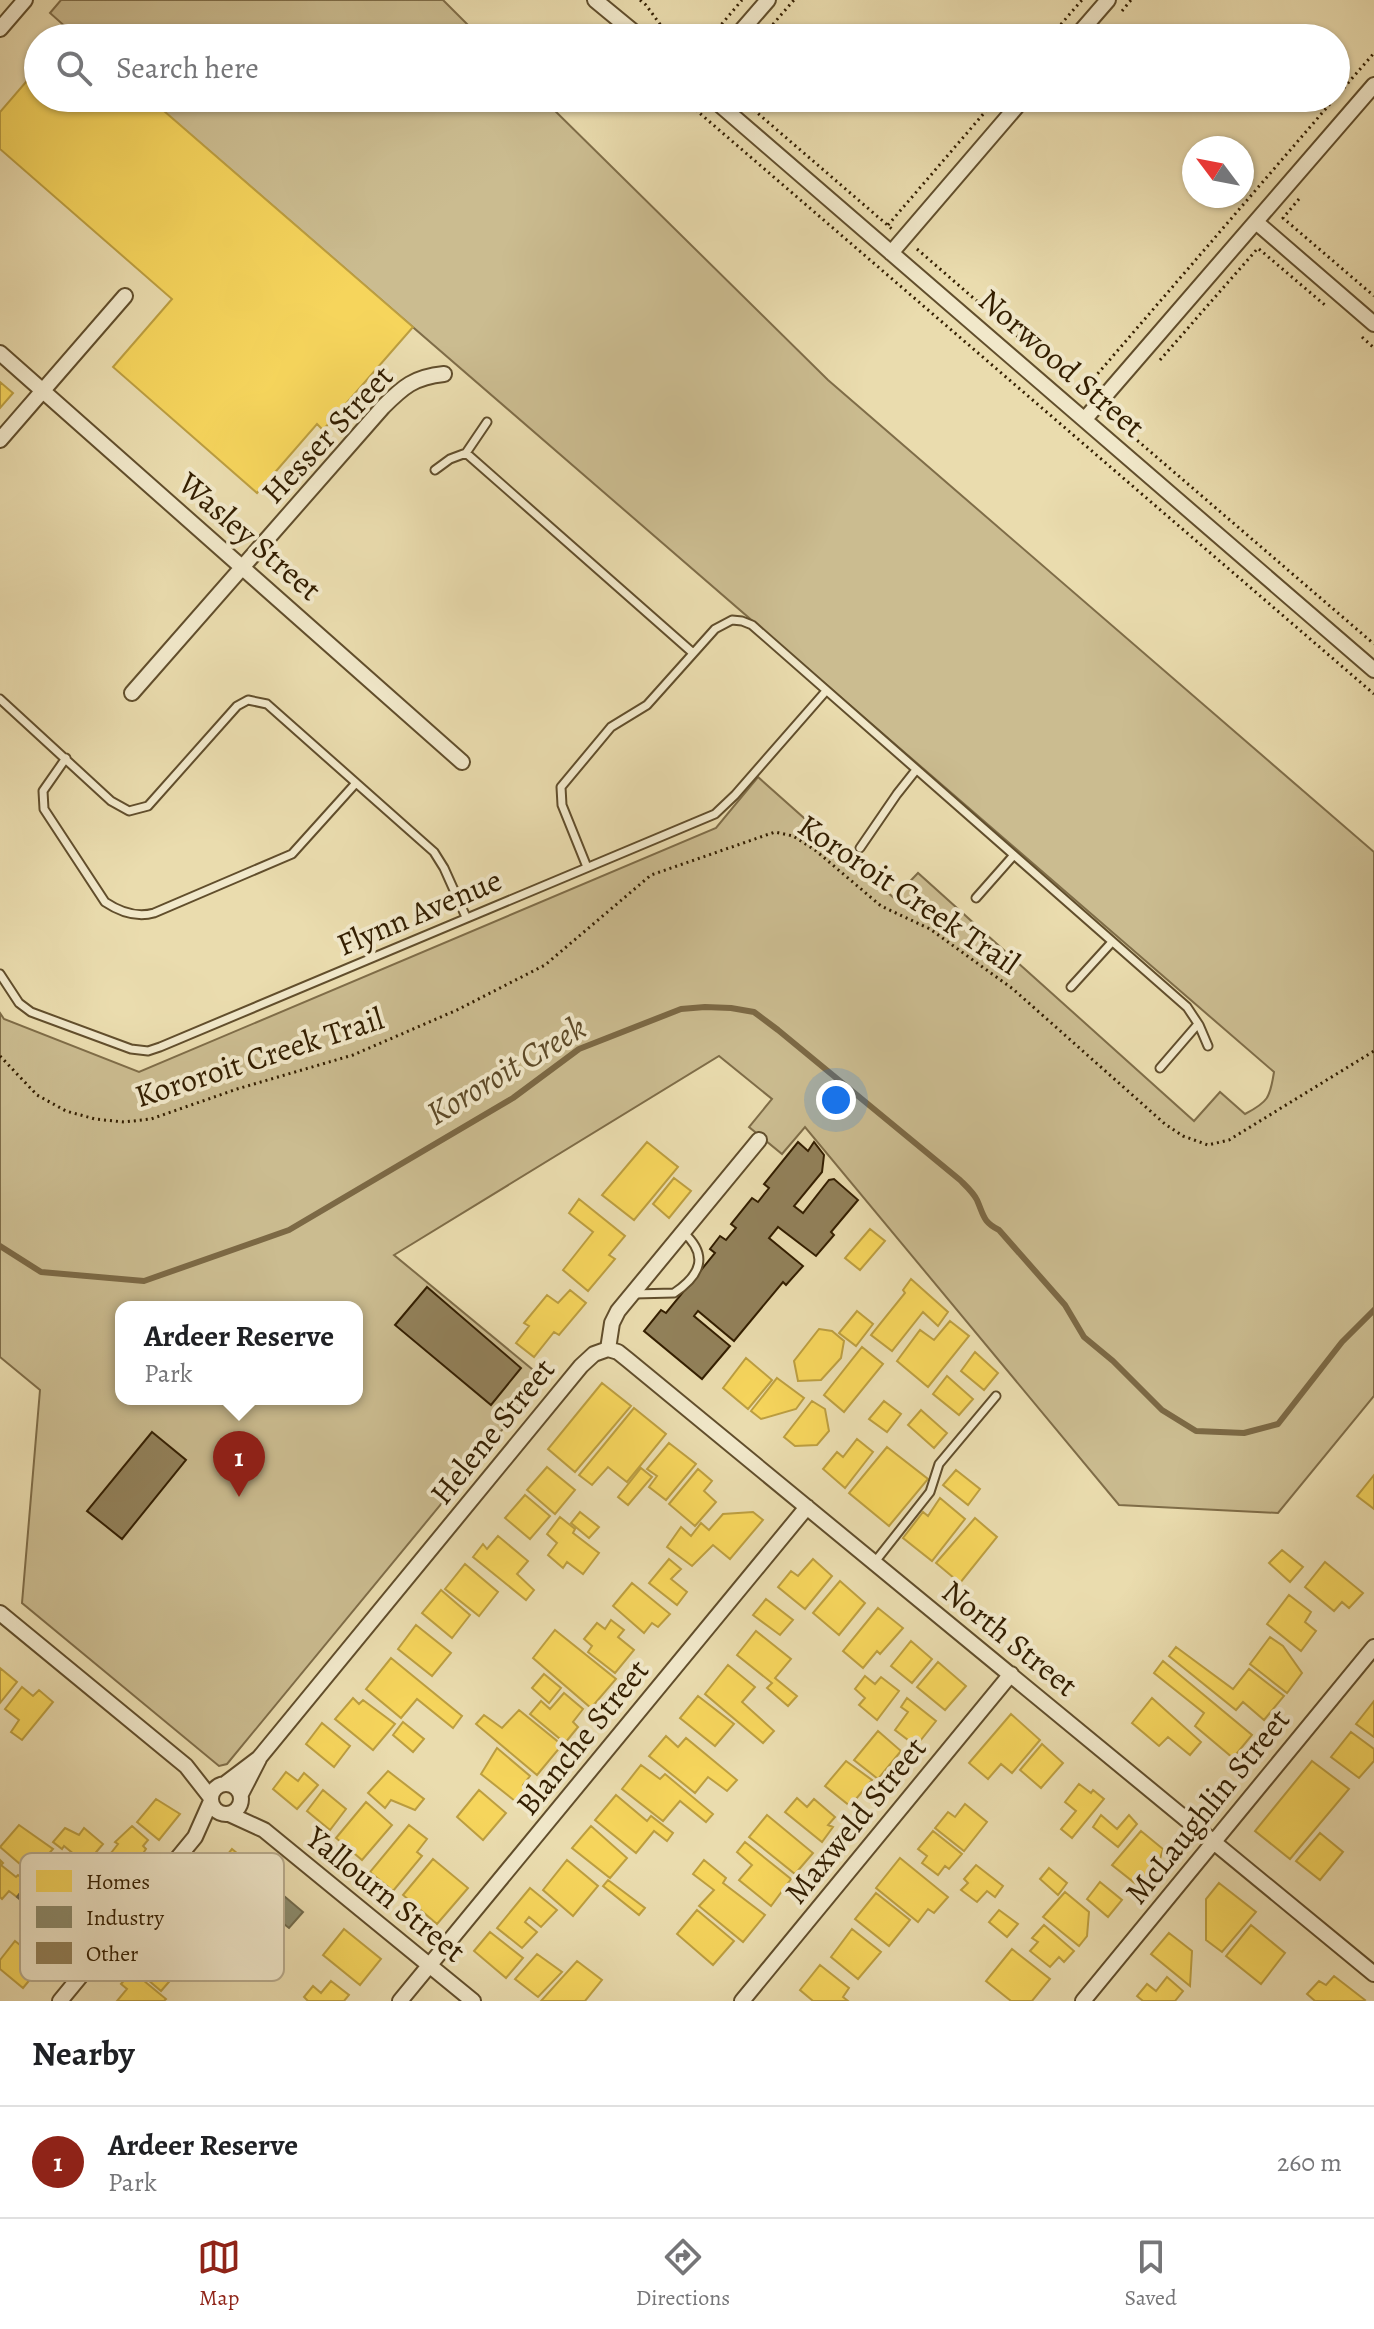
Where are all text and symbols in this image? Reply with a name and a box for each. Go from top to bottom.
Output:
search box [24,24,1350,112]
icon: search [52,46,96,90]
text: Search here [116,48,259,88]
north arrow [1182,136,1254,208]
street label: Norwood Street [969,278,1155,448]
street label: Hesser Street [251,355,403,513]
street label: Wasley Street [168,461,331,610]
street label: Kororoit Creek Trail [789,803,1029,985]
street label: Flynn Avenue [330,858,508,966]
street label: Kororoit Creek Trail [129,996,389,1118]
water label: Kororoit Creek [417,1004,595,1136]
your location [816,1080,856,1120]
popup [115,1301,363,1405]
text: Ardeer Reserve [144,1316,334,1356]
street label: Helene Street [419,1348,565,1514]
text: Park [144,1356,193,1391]
pin: 1 [213,1431,265,1497]
street label: North Street [933,1570,1087,1706]
street label: Blanche Street [505,1650,659,1824]
street label: McLaughlin Street [1114,1699,1300,1913]
street label: Maxweld Street [774,1727,936,1913]
street label: Yallourn Street [296,1815,475,1972]
legend [20,1853,284,1981]
text: Homes [86,1867,150,1897]
text: Industry [86,1903,164,1933]
text: Other [86,1939,139,1969]
text: Nearby [32,2030,135,2077]
text: Ardeer Reserve [108,2125,298,2165]
text: 1 [53,2145,63,2180]
text: 260 m [1277,2145,1342,2180]
text: Park [108,2165,157,2200]
tab: Map [197,2235,241,2313]
tab: Directions [636,2235,730,2313]
tab: Saved [1125,2235,1177,2313]

